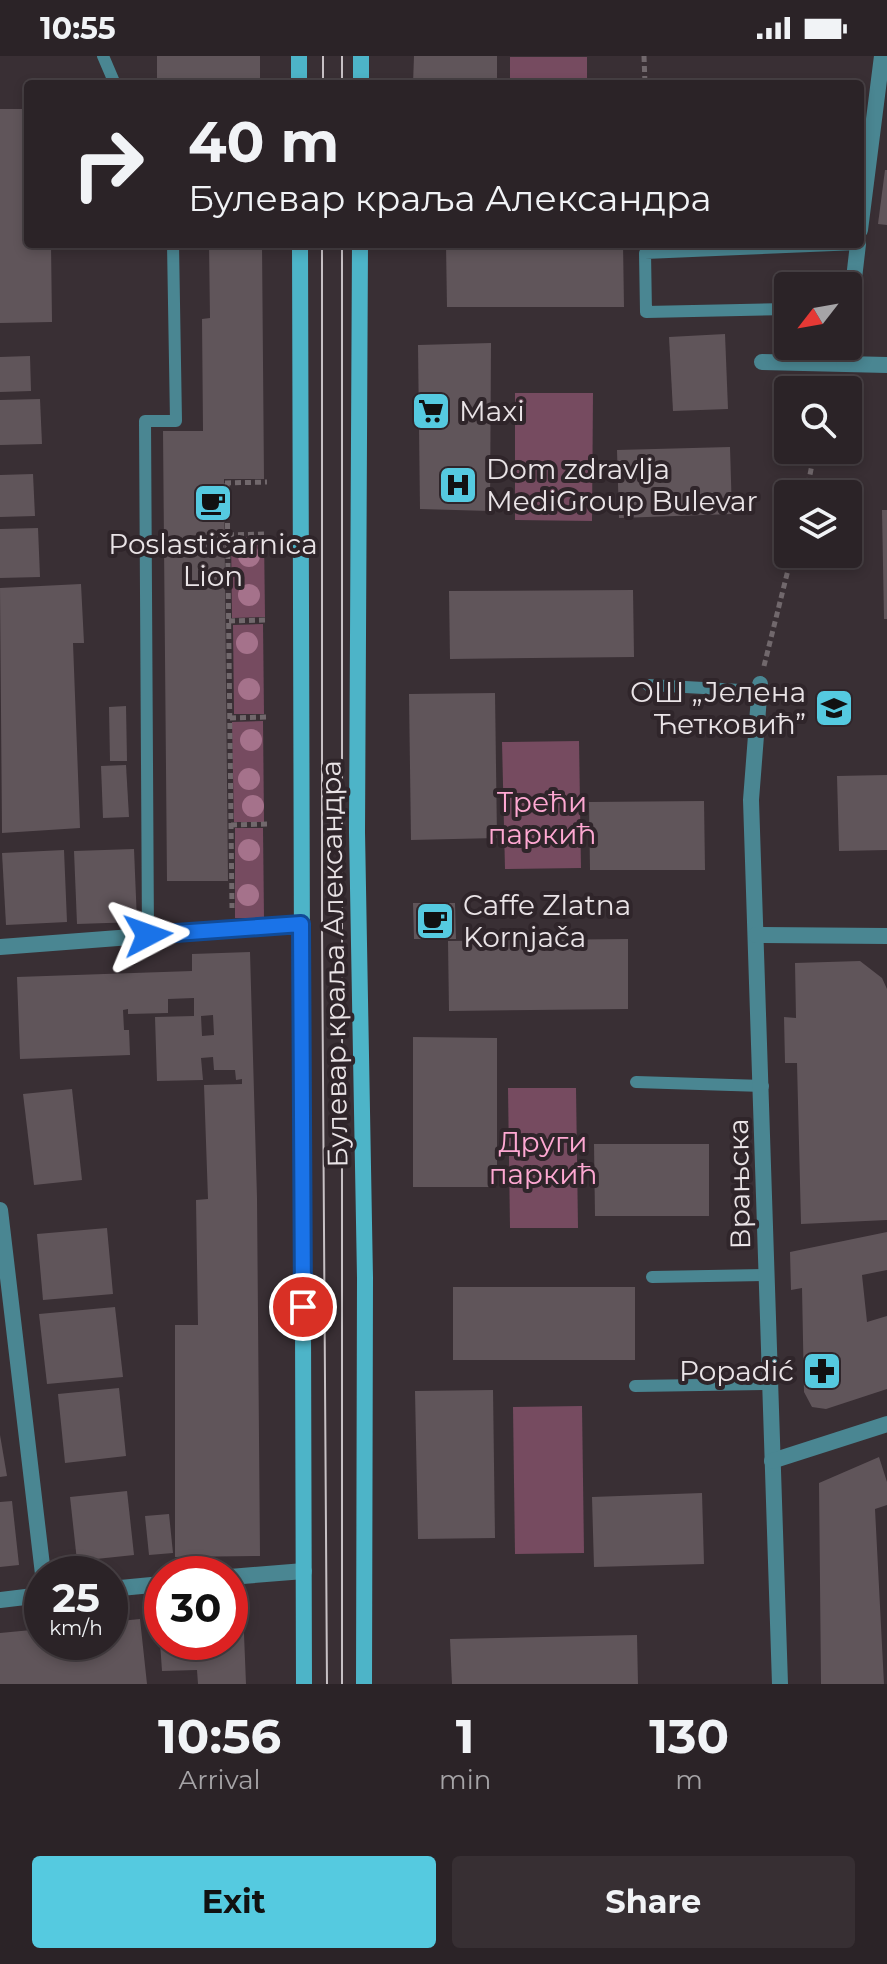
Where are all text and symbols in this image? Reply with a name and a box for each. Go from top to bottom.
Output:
text: 10:55 [40,10,116,47]
text: 40 m [188,108,339,176]
icon: right [56,112,160,216]
text: Булевар краља Александра [188,176,712,220]
north arrow [774,272,862,360]
map controls [774,272,862,568]
button: search [774,376,862,464]
supermarket icon: Maxi [410,390,452,432]
place label: Maxi [459,394,525,428]
place label: Dom zdravlja MediGroup Bulevar [486,452,758,518]
hospital icon: Dom zdravlja MediGroup Bulevar [437,464,479,506]
button: layers [774,480,862,568]
cafe icon: Poslastičarnica Lion [192,482,234,524]
place label: Poslastičarnica Lion [108,527,318,593]
place label: ОШ „Јелена Ћетковић” [630,675,806,741]
school or university icon: ОШ „Јелена Ћетковић” [813,687,855,729]
street label: Булевар краља Александра [313,760,355,1168]
park label: Трећи паркић [488,785,596,851]
place label: Caffe Zlatna Kornjača [463,888,631,954]
position arrow [106,893,190,977]
cafe icon: Caffe Zlatna Kornjača [414,900,456,942]
street label: Врањска [721,1118,757,1250]
park label: Други паркић [489,1125,597,1191]
pin [269,1273,337,1341]
icon: arrive [281,1285,325,1329]
pharmacy icon: Popadić [801,1350,843,1392]
place label: Popadić [679,1354,794,1388]
speed limit sign: 30 [144,1556,248,1660]
text: 25 [52,1573,100,1622]
text: km/h [49,1616,103,1640]
text: 10:56 [158,1707,281,1765]
text: 1 [456,1707,475,1765]
text: 130 [649,1707,729,1765]
text: Arrival [179,1764,261,1796]
text: min [439,1764,491,1796]
text: m [675,1764,703,1796]
button: Exit [32,1856,436,1948]
button: Share [452,1856,855,1948]

